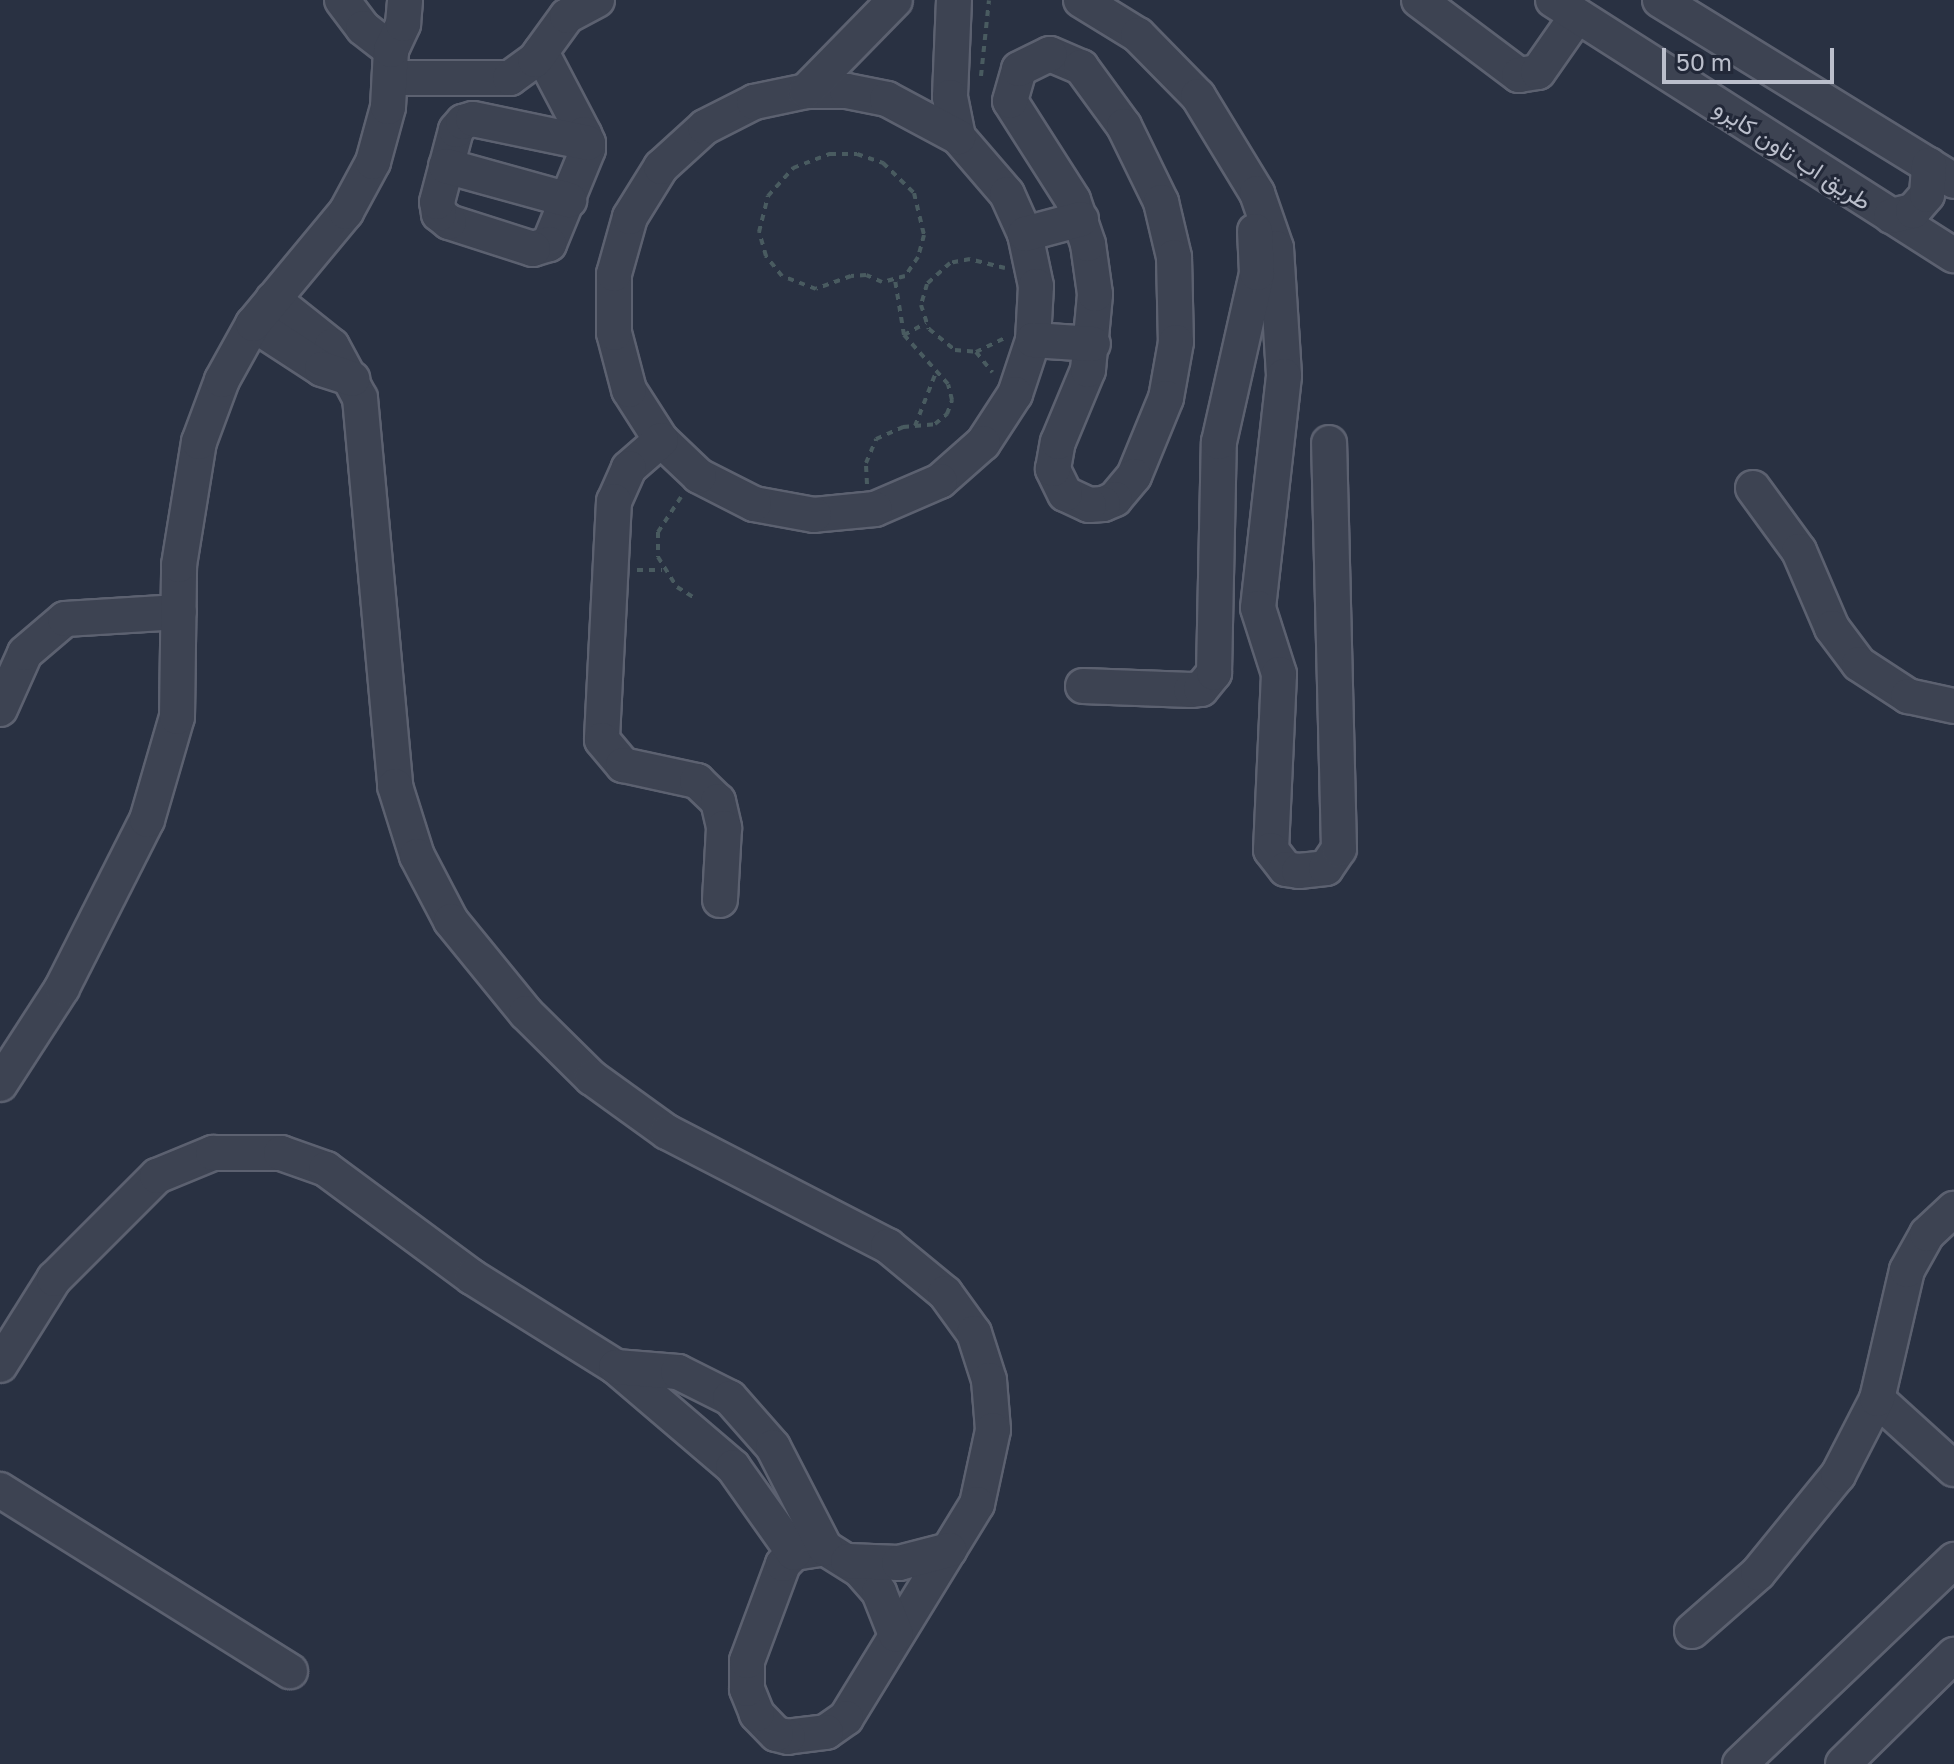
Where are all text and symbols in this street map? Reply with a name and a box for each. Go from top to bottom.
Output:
scale bar [1666,32,1838,82]
text: 50 m [1676,47,1732,76]
street label: طريق اب تاون كايرو [1709,93,1877,215]

